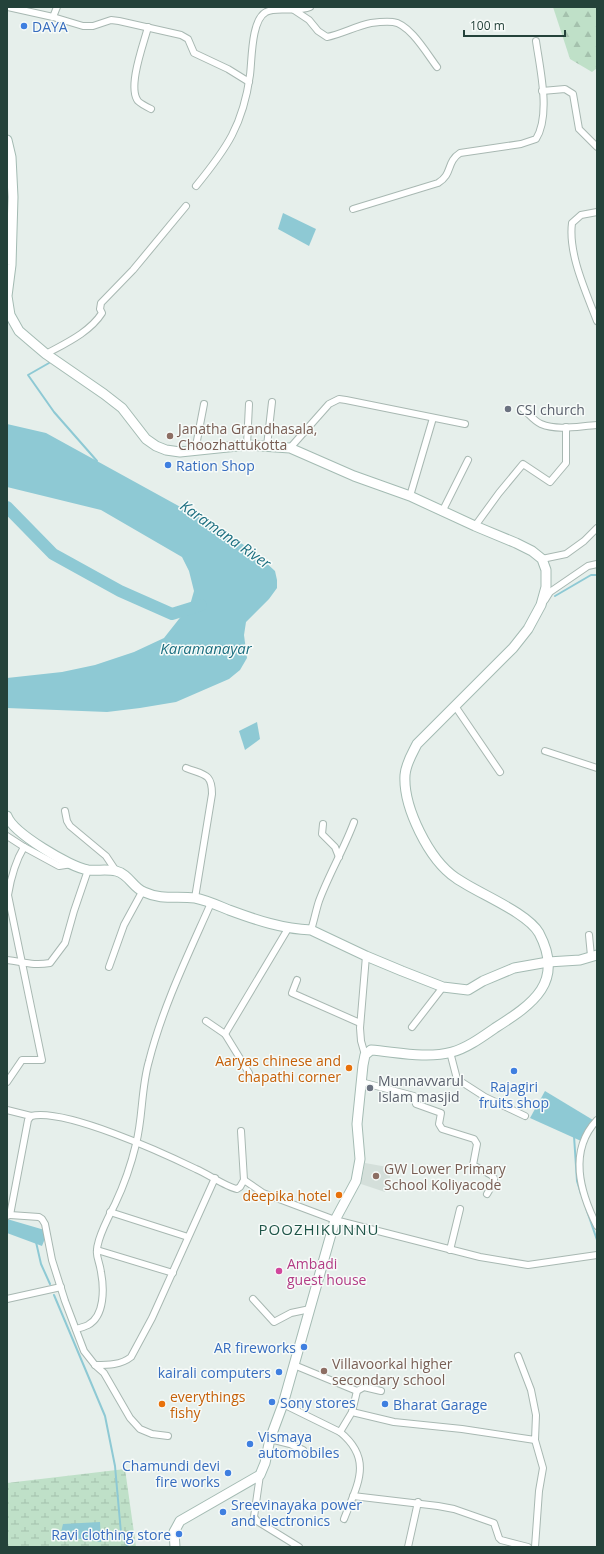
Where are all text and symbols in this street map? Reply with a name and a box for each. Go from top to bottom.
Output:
scale bar [464,12,565,38]
place label: DAYA [32,17,68,36]
text: 100 m [470,17,505,34]
marker: DAYA [19,21,29,31]
place label: CSI church [516,400,585,419]
marker: CSI church [503,404,513,414]
place label: Janatha Grandhasala, Choozhattukotta [176,419,317,454]
marker: Janatha Grandhasala, Choozhattukotta [165,431,175,441]
place label: Ration Shop [176,456,255,475]
marker: Ration Shop [163,460,173,470]
water label: Karamana River [177,495,276,573]
water label: Karamanayar [160,638,253,658]
place label: Aaryas chinese and chapathi corner [215,1051,341,1086]
marker: Aaryas chinese and chapathi corner [344,1063,354,1073]
marker: Rajagiri fruits shop [509,1066,519,1076]
place label: Munnavvarul Islam masjid [378,1071,464,1106]
place label: Rajagiri fruits shop [479,1077,549,1112]
marker: Munnavvarul Islam masjid [365,1083,375,1093]
place label: GW Lower Primary School Koliyacode [384,1159,507,1194]
marker: GW Lower Primary School Koliyacode [371,1171,381,1181]
place label: deepika hotel [242,1186,331,1205]
marker: deepika hotel [334,1190,344,1200]
district label: POOZHIKUNNU [259,1219,379,1239]
place label: Ambadi guest house [287,1254,367,1289]
marker: Ambadi guest house [274,1266,284,1276]
place label: AR fireworks [214,1338,296,1357]
marker: AR fireworks [299,1342,309,1352]
place label: Villavoorkal higher secondary school [332,1354,453,1389]
place label: kairali computers [158,1363,271,1382]
marker: Villavoorkal higher secondary school [319,1366,329,1376]
marker: kairali computers [274,1367,284,1377]
place label: everythings fishy [170,1387,246,1422]
place label: Sony stores [280,1393,356,1412]
place label: Bharat Garage [393,1395,488,1414]
marker: Sony stores [267,1397,277,1407]
marker: everythings fishy [157,1399,167,1409]
marker: Bharat Garage [380,1399,390,1409]
place label: Vismaya automobiles [258,1427,340,1462]
marker: Vismaya automobiles [245,1439,255,1449]
place label: Chamundi devi fire works [122,1456,220,1491]
marker: Chamundi devi fire works [223,1468,233,1478]
place label: Sreevinayaka power and electronics [231,1495,362,1530]
marker: Sreevinayaka power and electronics [218,1507,228,1517]
place label: Ravi clothing store [51,1525,171,1544]
marker: Ravi clothing store [174,1529,184,1539]

